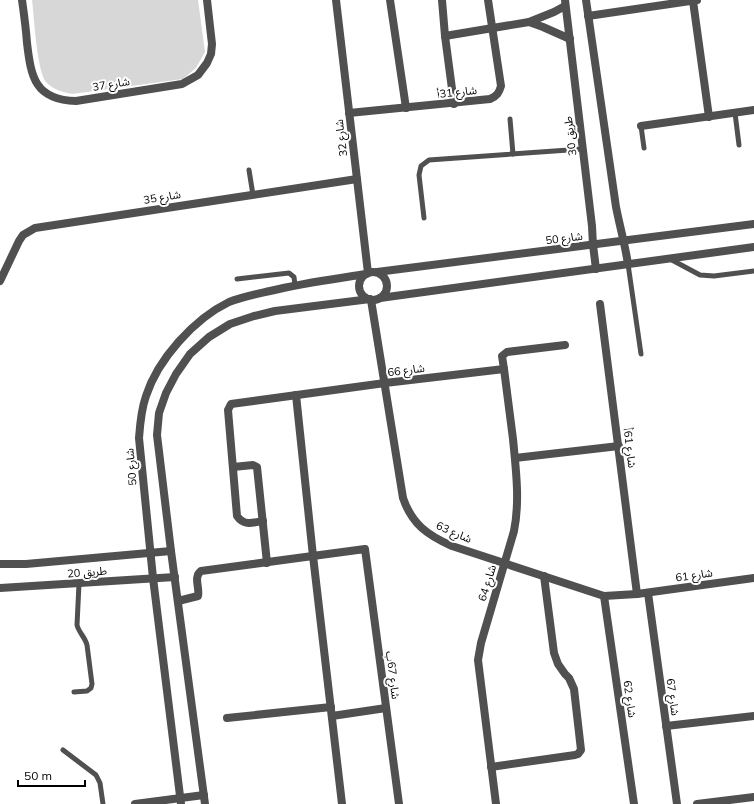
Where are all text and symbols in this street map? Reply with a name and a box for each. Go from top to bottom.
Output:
street label: شارع 37 [91,74,131,95]
street label: شارع 31أ [436,83,478,102]
street label: طريق 30 [561,115,579,157]
street label: شارع 32 [332,118,351,157]
street label: شارع 35 [142,187,182,208]
street label: شارع 50 [545,229,584,248]
street label: شارع 66 [387,361,426,380]
street label: شارع 61أ [620,427,639,469]
street label: شارع 50 [122,447,141,486]
street label: شارع 63 [434,518,474,547]
street label: شارع 64 [475,563,500,603]
street label: طريق 20 [67,564,107,580]
street label: شارع 61 [674,565,714,586]
street label: شارع 67ب [382,650,403,700]
street label: شارع 67 [662,677,683,717]
street label: شارع 62 [619,679,640,719]
scale bar [18,762,85,788]
text: 50 m [24,768,52,783]

